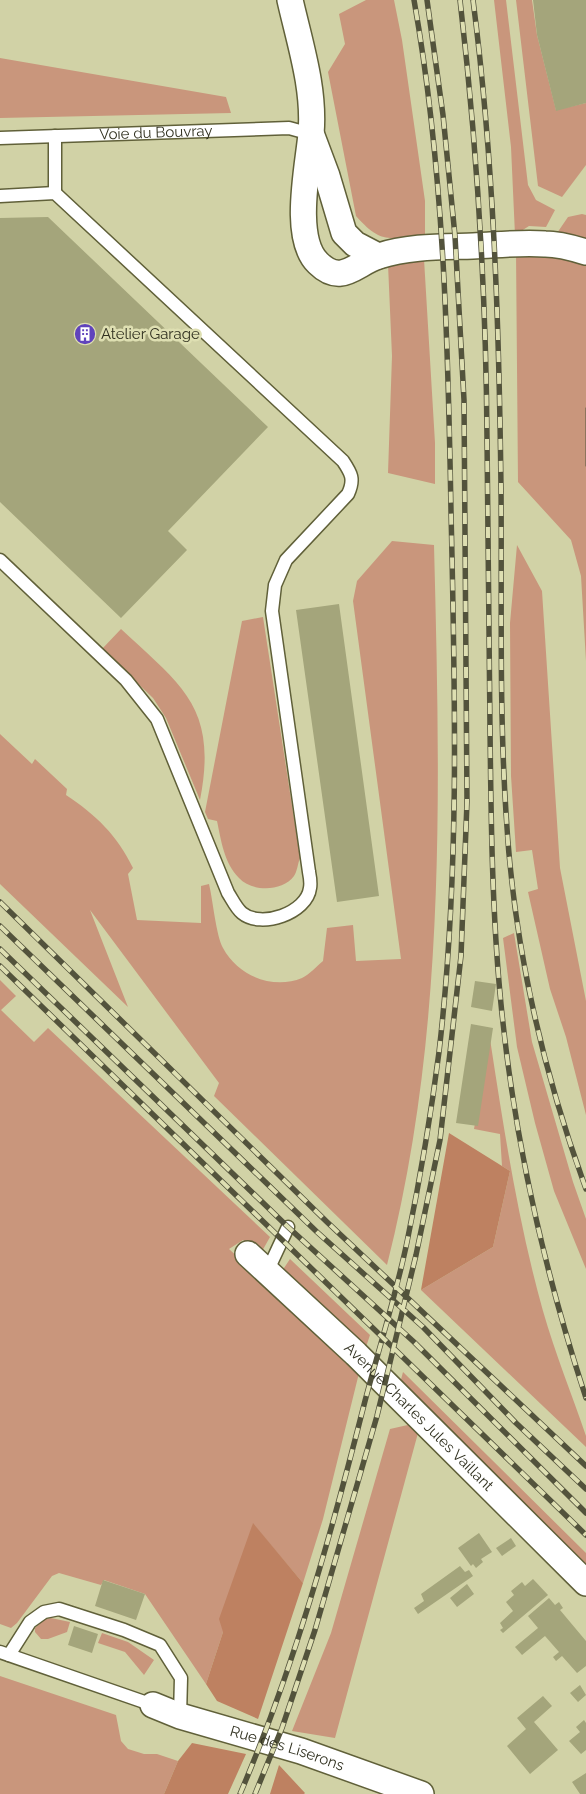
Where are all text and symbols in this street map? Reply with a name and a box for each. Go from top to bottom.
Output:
street label: Voie du Bouvray [99,122,213,144]
building icon: Atelier Garage [73,322,97,346]
place label: Atelier Garage [101,325,200,343]
street label: Avenue Charles Jules Vaillant [341,1339,497,1495]
street label: Rue des Liserons [228,1722,347,1775]

